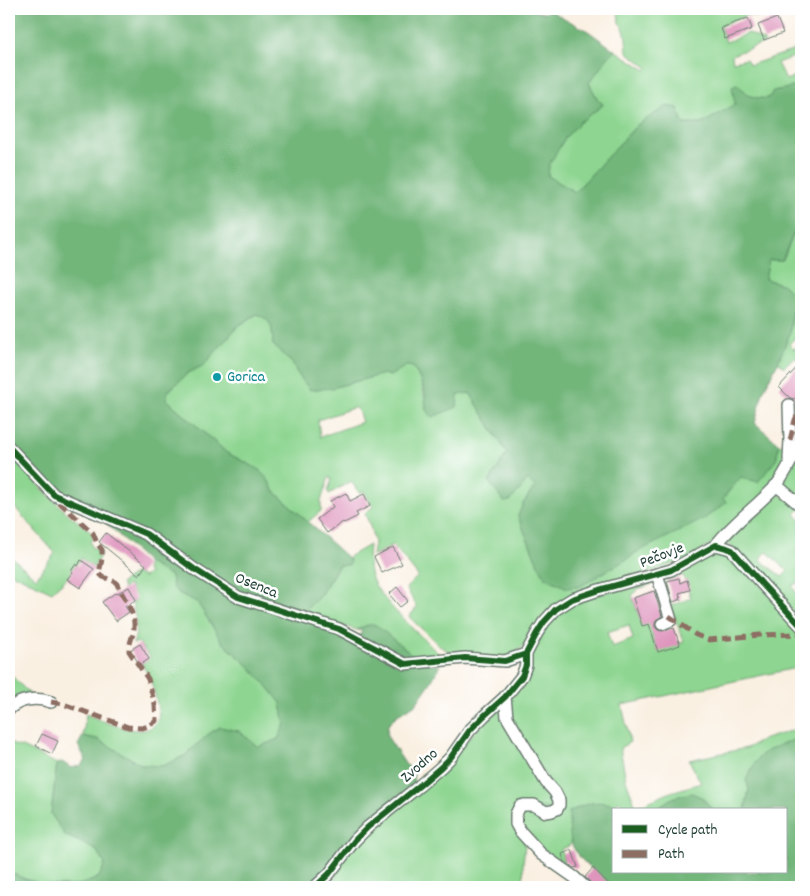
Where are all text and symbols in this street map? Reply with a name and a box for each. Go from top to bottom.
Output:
place label: Gorica [227,366,265,389]
marker: Gorica [211,371,223,383]
street label: Pečovje [637,537,687,575]
street label: Osenca [231,567,281,605]
street label: Zvodno [396,743,444,789]
legend [612,808,788,874]
text: Cycle path [658,820,718,842]
text: Path [658,844,684,866]

